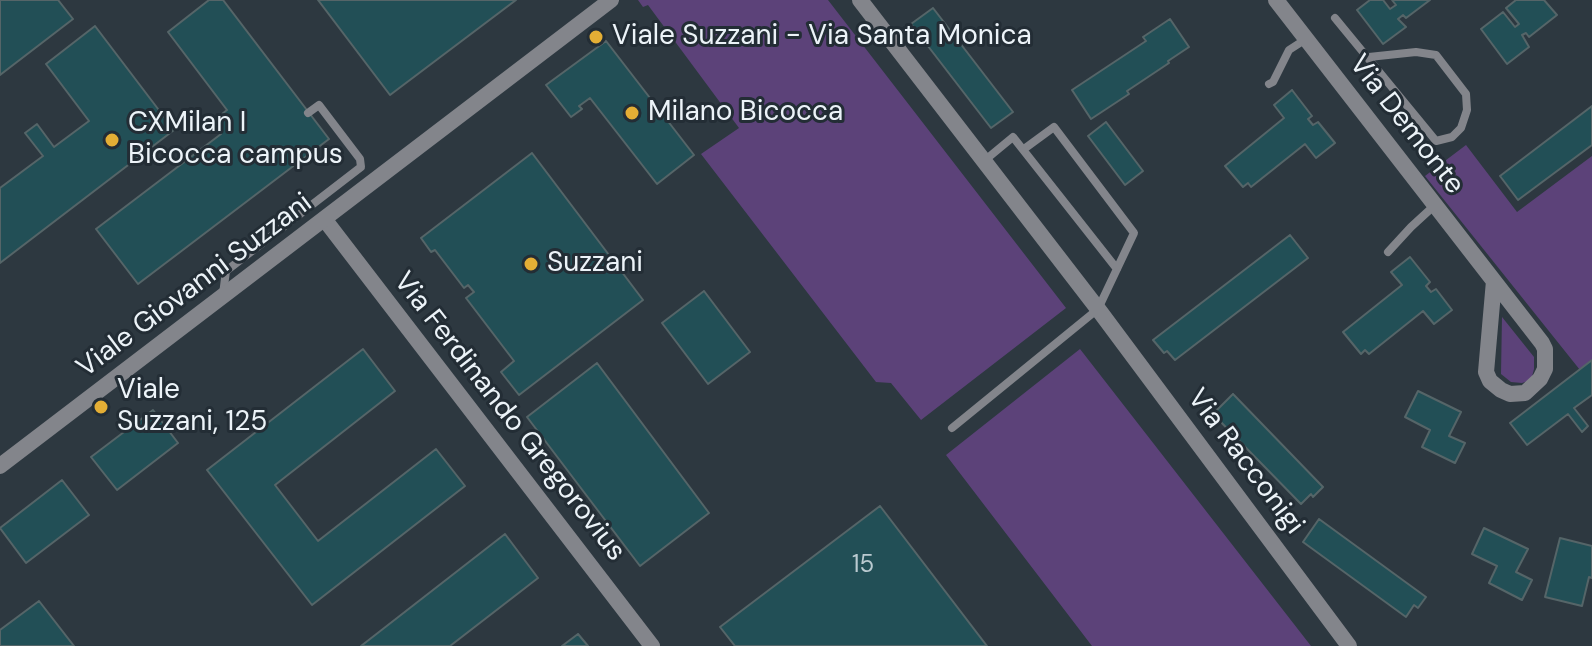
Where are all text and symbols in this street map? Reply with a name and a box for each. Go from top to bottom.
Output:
place label: Viale Suzzani - Via Santa Monica [612,20,1032,54]
marker: Viale Suzzani - Via Santa Monica [587,28,605,46]
street label: Via Demonte [1341,49,1471,201]
place label: Milano Bicocca [648,96,843,130]
marker: Milano Bicocca [623,104,641,122]
place label: CXMilan I Bicocca campus [128,107,343,173]
marker: CXMilan I Bicocca campus [103,131,121,149]
street label: Viale Giovanni Suzzani [71,187,319,385]
place label: Suzzani [547,247,643,281]
marker: Suzzani [522,255,540,273]
street label: Via Ferdinando Gregorovius [386,266,632,568]
place label: Viale Suzzani, 125 [117,374,267,440]
street label: Via Racconigi [1179,383,1311,541]
marker: Viale Suzzani, 125 [92,398,110,416]
house number: 15 [852,552,874,580]

